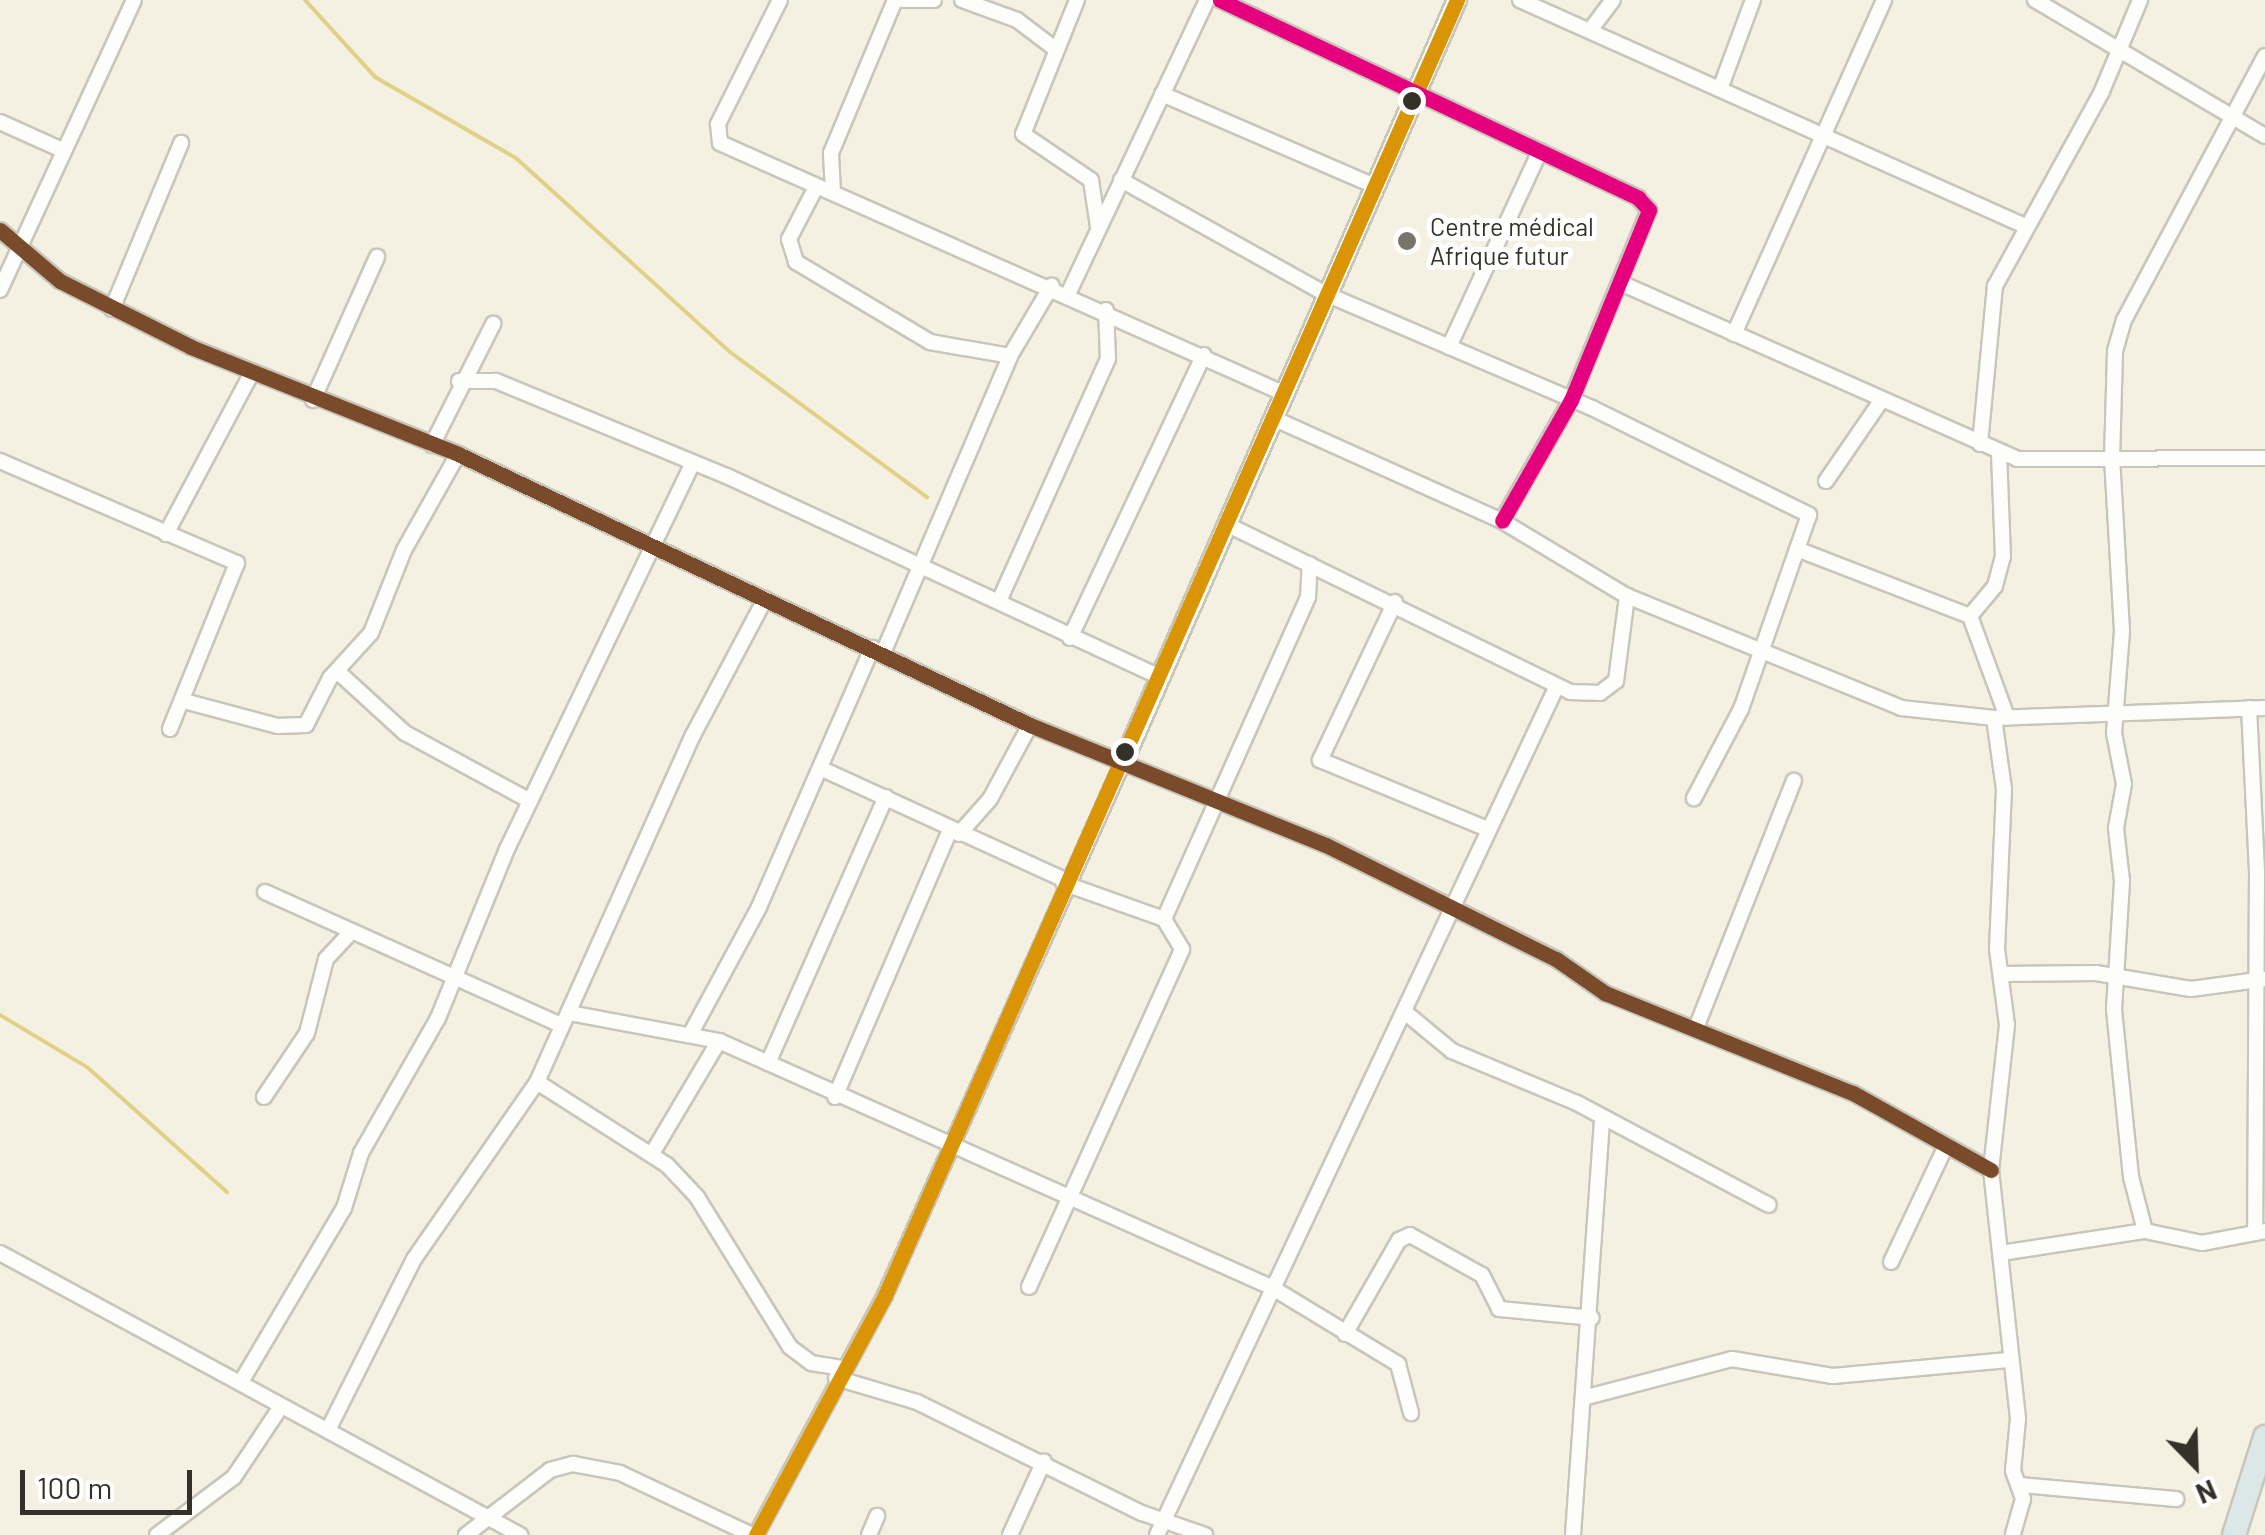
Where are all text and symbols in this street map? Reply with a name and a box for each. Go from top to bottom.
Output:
unlabelled marker [1402,91,1422,111]
place label: Centre médical Afrique futur [1430,212,1594,271]
marker: Centre médical Afrique futur [1394,228,1420,254]
unlabelled marker [1115,742,1135,762]
north arrow [2145,1415,2245,1515]
scale bar [25,1450,198,1512]
text: 100 m [37,1469,112,1505]
text: N [2192,1473,2222,1512]

